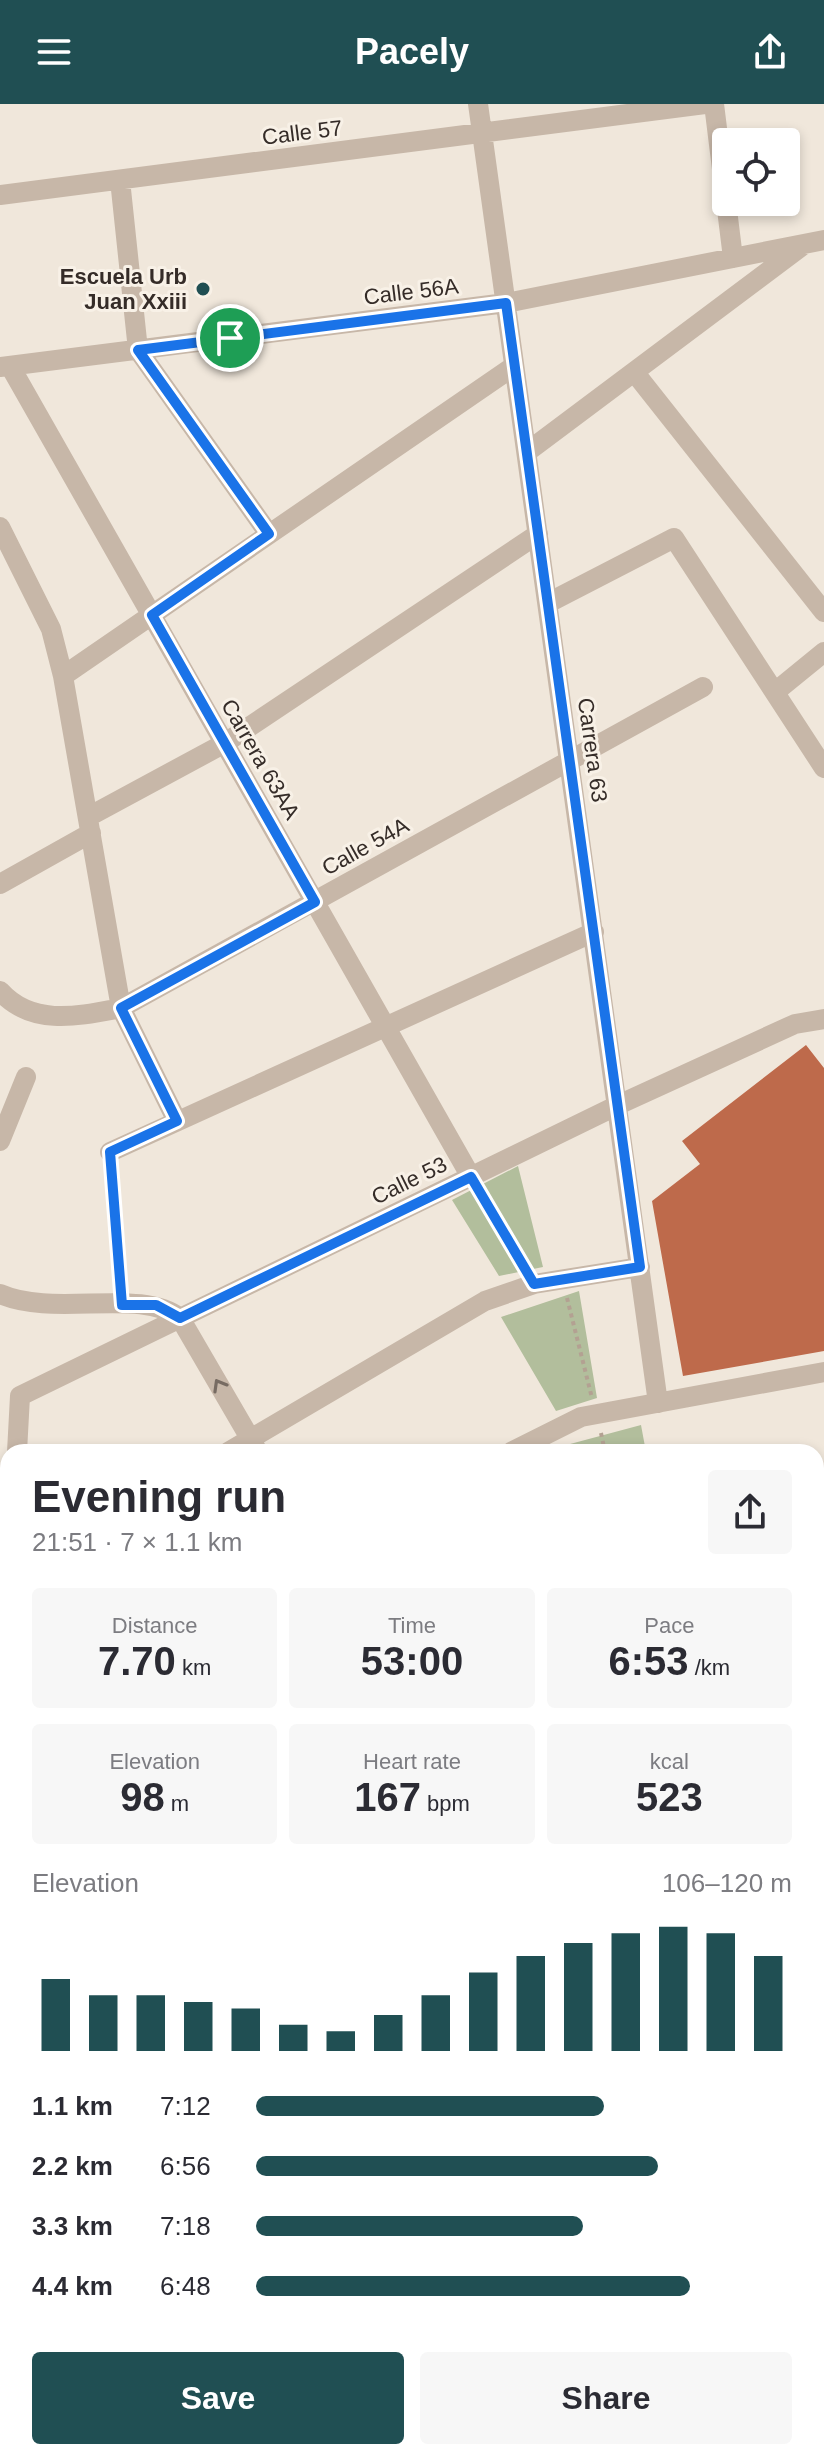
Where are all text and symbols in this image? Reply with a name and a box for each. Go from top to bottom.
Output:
icon: menu [32,30,76,74]
icon: share [748,30,792,74]
text: Pacely [355,31,469,72]
street label: Calle 57 [260,115,344,150]
map controls [712,128,800,216]
button: locate [712,128,800,216]
place label: Escuela Urb Juan Xxiii [60,264,187,314]
street label: Calle 56A [362,273,460,310]
marker: Escuela Urb Juan Xxiii [194,280,212,298]
pin [196,304,264,372]
icon: arrive [208,316,252,360]
street label: Carrera 63AA [216,695,305,824]
street label: Carrera 63 [573,696,612,804]
street label: Calle 54A [317,812,413,880]
street label: Calle 53 [367,1152,451,1209]
one-way arrow [213,1379,229,1394]
button: share [708,1470,792,1554]
text: Evening run [32,1472,286,1521]
text: 21:51 · 7 × 1.1 km [32,1527,242,1557]
text: Distance [112,1613,197,1638]
text: Time [388,1613,436,1638]
text: Pace [644,1613,694,1638]
text: 7.70 [98,1639,176,1683]
text: 53:00 [361,1639,463,1683]
text: 6:53 [609,1639,689,1683]
text: km [176,1655,211,1680]
text: /km [689,1655,730,1680]
text: Elevation [109,1749,200,1774]
text: Heart rate [363,1749,461,1774]
text: kcal [650,1749,689,1774]
text: 98 [120,1775,165,1819]
text: 167 [354,1775,421,1819]
text: 523 [636,1775,703,1819]
text: m [165,1791,189,1816]
text: bpm [421,1791,470,1816]
text: Elevation [32,1868,139,1898]
text: 106–120 m [662,1868,792,1898]
text: 1.1 km [32,2091,113,2121]
text: 7:12 [160,2091,211,2121]
text: 2.2 km [32,2151,113,2181]
text: 6:56 [160,2151,211,2181]
text: 3.3 km [32,2211,113,2241]
text: 7:18 [160,2211,211,2241]
text: 4.4 km [32,2271,113,2301]
text: 6:48 [160,2271,211,2301]
button: Save [32,2352,404,2444]
button: Share [420,2352,792,2444]

